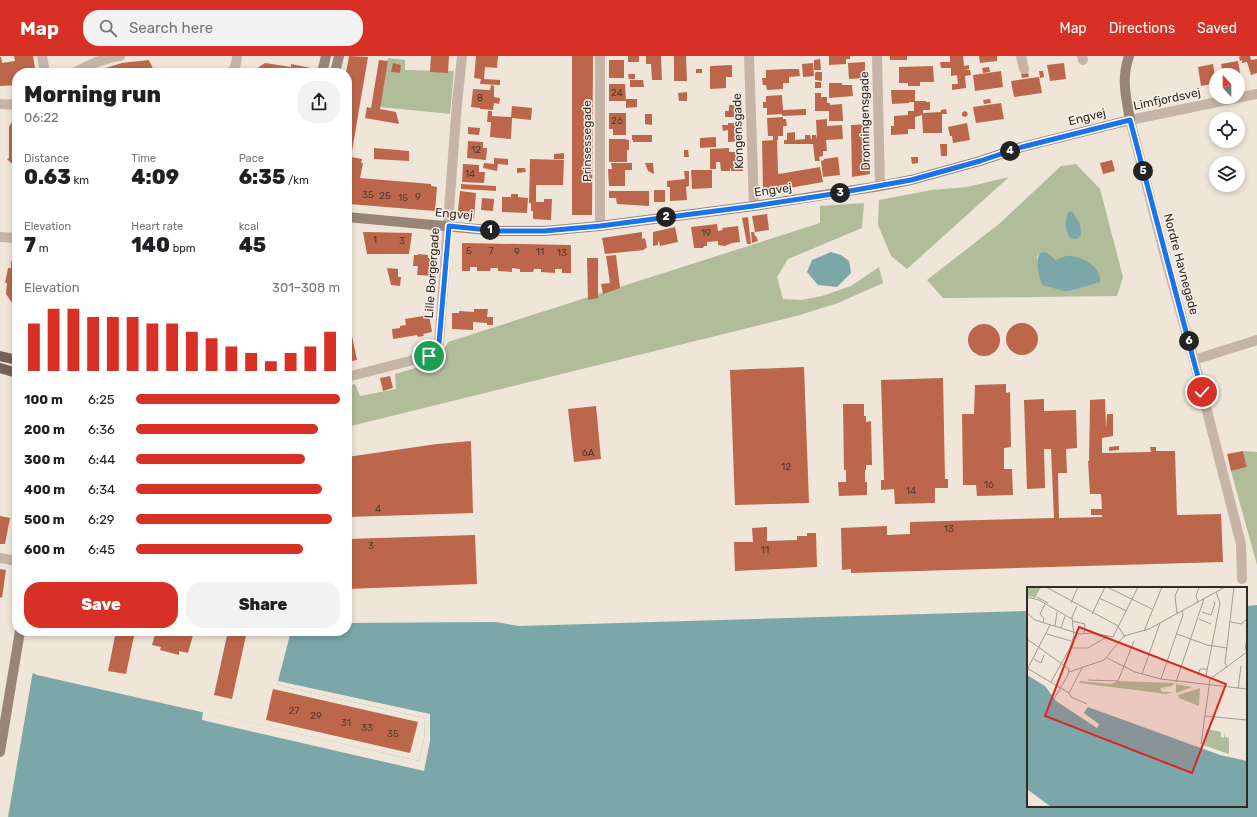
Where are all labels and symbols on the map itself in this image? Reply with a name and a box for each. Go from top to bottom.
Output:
north arrow [1209,68,1245,104]
street label: Dronningensgade [857,71,873,171]
street label: Limfjordsvej [1132,85,1202,113]
house number: 24 [611,87,623,99]
house number: 8 [477,92,483,104]
street label: Kongensgade [730,93,746,169]
street label: Prinsessegade [580,100,594,182]
street label: Engvej [1067,106,1107,128]
house number: 26 [611,115,623,127]
pin: 4 [1000,141,1020,161]
house number: 12 [471,144,481,156]
pin: 5 [1133,161,1153,181]
house number: 14 [465,168,475,180]
street label: Engvej [753,180,793,200]
pin: 3 [830,183,850,203]
house number: 35 [362,189,374,201]
house number: 25 [379,190,391,202]
house number: 9 [415,191,421,203]
house number: 15 [398,192,408,204]
street label: Engvej [435,205,473,223]
pin: 2 [656,207,676,227]
street label: Nordre Havnegade [1161,212,1201,316]
pin: 1 [480,220,500,240]
street label: Lille Borgergade [422,227,442,319]
house number: 19 [701,227,711,239]
house number: 1 [373,234,377,246]
house number: 3 [399,235,405,247]
house number: 5 [466,245,472,257]
house number: 7 [488,245,494,257]
house number: 9 [514,246,520,258]
house number: 11 [536,246,544,258]
house number: 13 [557,247,567,259]
pin: 6 [1179,331,1199,351]
pin [412,339,446,373]
pin [1185,375,1219,409]
house number: 6A [582,447,595,459]
house number: 12 [781,461,791,473]
house number: 16 [984,479,994,491]
house number: 14 [906,485,916,497]
house number: 4 [375,503,381,515]
house number: 13 [944,523,954,535]
house number: 3 [368,540,374,552]
house number: 11 [761,544,769,556]
inset map [1027,587,1247,807]
house number: 27 [289,705,300,717]
house number: 29 [310,710,322,722]
house number: 31 [341,717,351,729]
house number: 33 [361,722,373,734]
house number: 35 [387,728,399,740]

